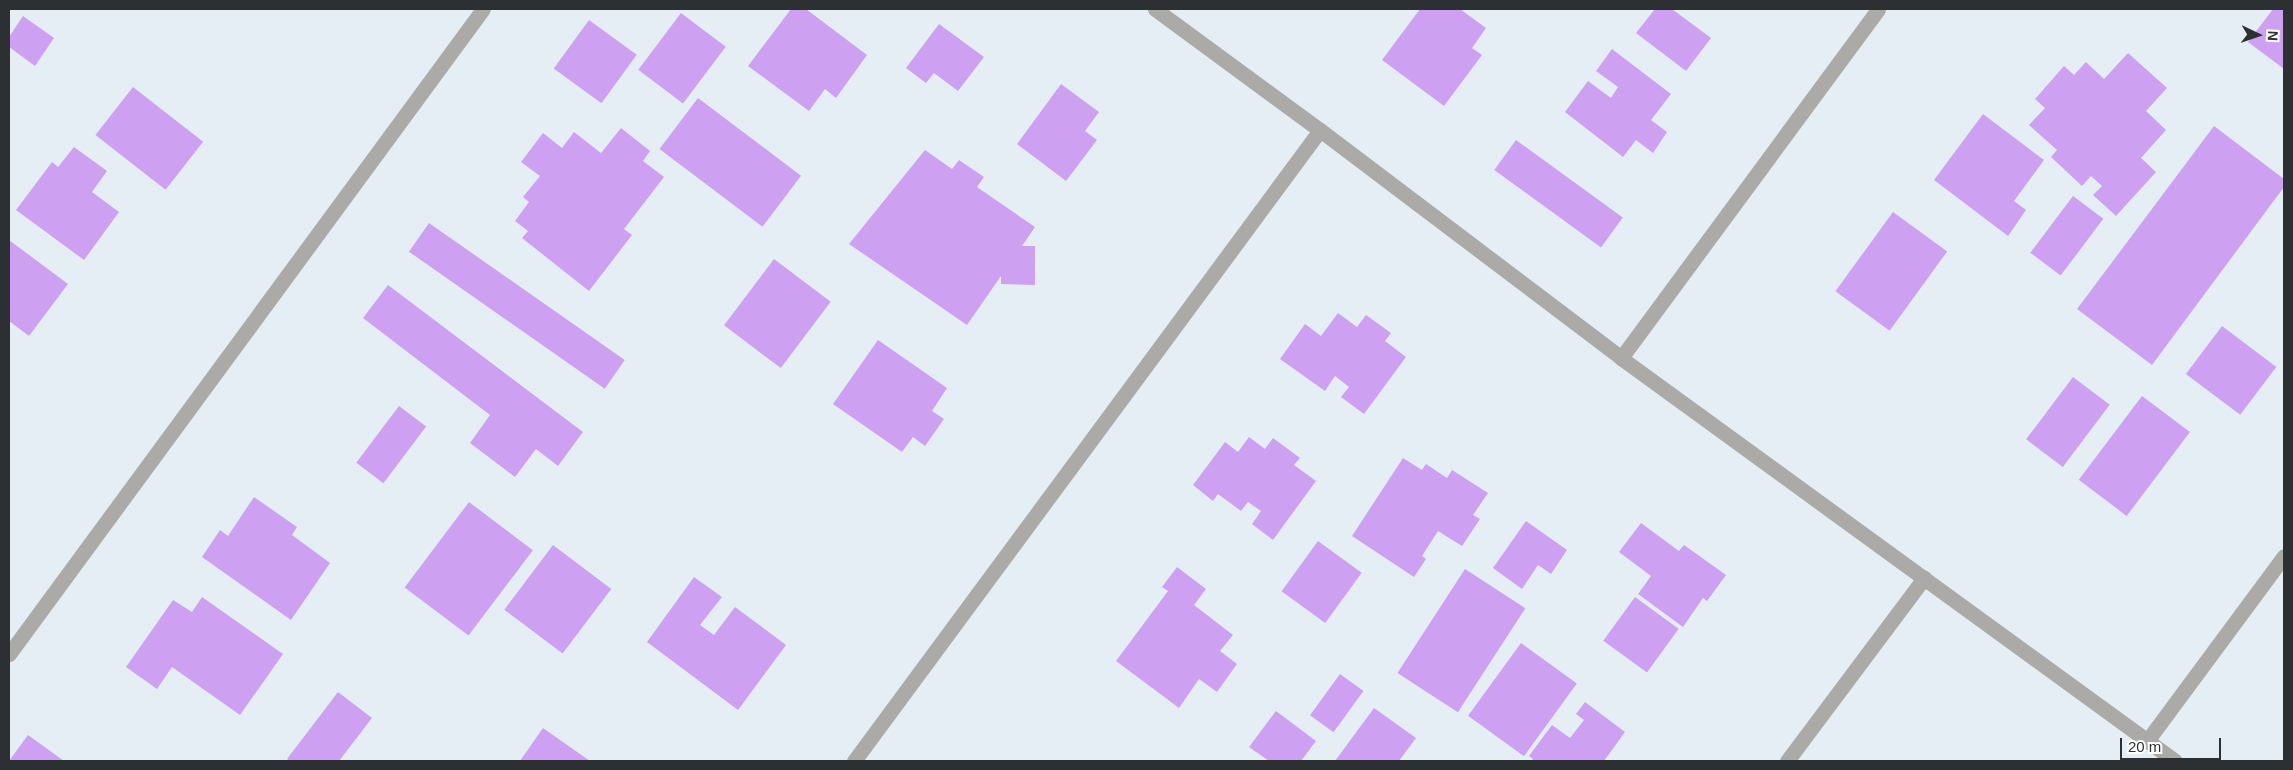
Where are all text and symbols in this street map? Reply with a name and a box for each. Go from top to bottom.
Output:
north arrow [2233,10,2283,60]
text: N [2265,30,2281,41]
scale bar [2123,728,2224,760]
text: 20 m [2128,738,2161,755]

